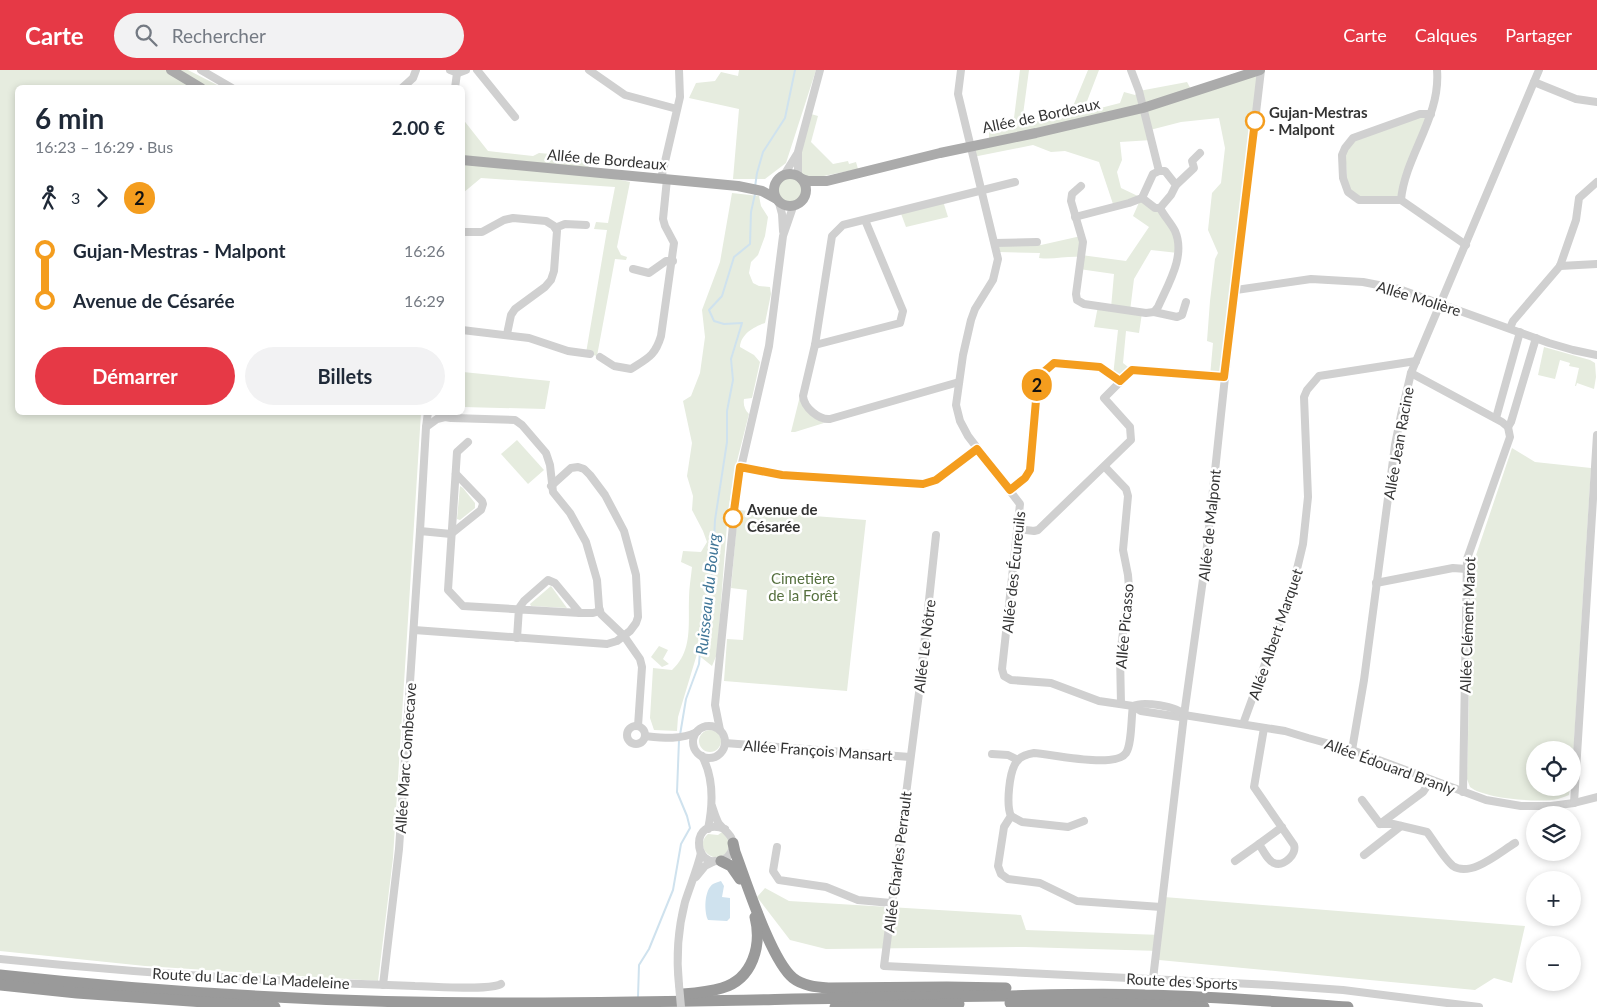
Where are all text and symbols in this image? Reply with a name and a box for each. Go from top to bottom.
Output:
search box [114,13,464,58]
text: Carte [25,21,84,50]
icon: search [132,21,160,49]
text: Rechercher [172,24,266,47]
text: Carte [1343,24,1387,46]
text: Calques [1415,24,1477,46]
text: Partager [1505,24,1572,46]
street label: Allée de Bordeaux [980,94,1102,136]
text: 6 min [35,101,104,135]
place label: Gujan-Mestras - Malpont [1269,103,1368,138]
marker: Gujan-Mestras - Malpont [1245,111,1265,131]
text: 2.00 € [392,116,445,139]
text: 16:23 – 16:29 · Bus [35,137,173,156]
street label: Allée de Bordeaux [546,145,668,173]
icon: walk [35,184,63,212]
icon: forward [88,184,116,212]
text: 2 [134,187,145,209]
text: 3 [71,188,80,207]
text: Gujan-Mestras - Malpont [73,239,286,262]
text: 16:26 [404,241,445,260]
street label: Allée Molière [1375,277,1463,319]
text: Avenue de Césarée [73,289,235,312]
text: 16:29 [404,291,445,310]
button: Démarrer [35,347,235,405]
button: Billets [245,347,445,405]
line badge: 2 [1021,369,1053,401]
text: 2 [1032,374,1042,396]
street label: Allée Jean Racine [1379,385,1417,501]
street label: Allée de Malpont [1194,468,1224,582]
place label: Avenue de Césarée [746,500,818,535]
marker: Avenue de Césarée [723,508,743,528]
street label: Allée des Écureuils [998,510,1028,634]
water label: Ruisseau du Bourg [691,532,723,656]
street label: Allée Clément Marot [1456,556,1478,693]
street label: Allée Albert Marquet [1244,566,1306,702]
park label: Cimetière de la Forêt [768,569,838,604]
street label: Allée Picasso [1111,583,1137,669]
street label: Allée Le Nôtre [909,598,939,694]
street label: Allée Marc Combecave [391,682,419,834]
street label: Allée Édouard Branly [1322,734,1458,798]
street label: Allée François Mansart [743,736,894,764]
map controls [1526,741,1581,991]
button: locate [1526,741,1581,796]
street label: Allée Charles Perrault [879,790,915,934]
button: layers [1526,806,1581,861]
button: + [1526,871,1581,926]
button: − [1526,936,1581,991]
street label: Route du Lac de La Madeleine [152,964,350,992]
street label: Route des Sports [1126,969,1238,993]

